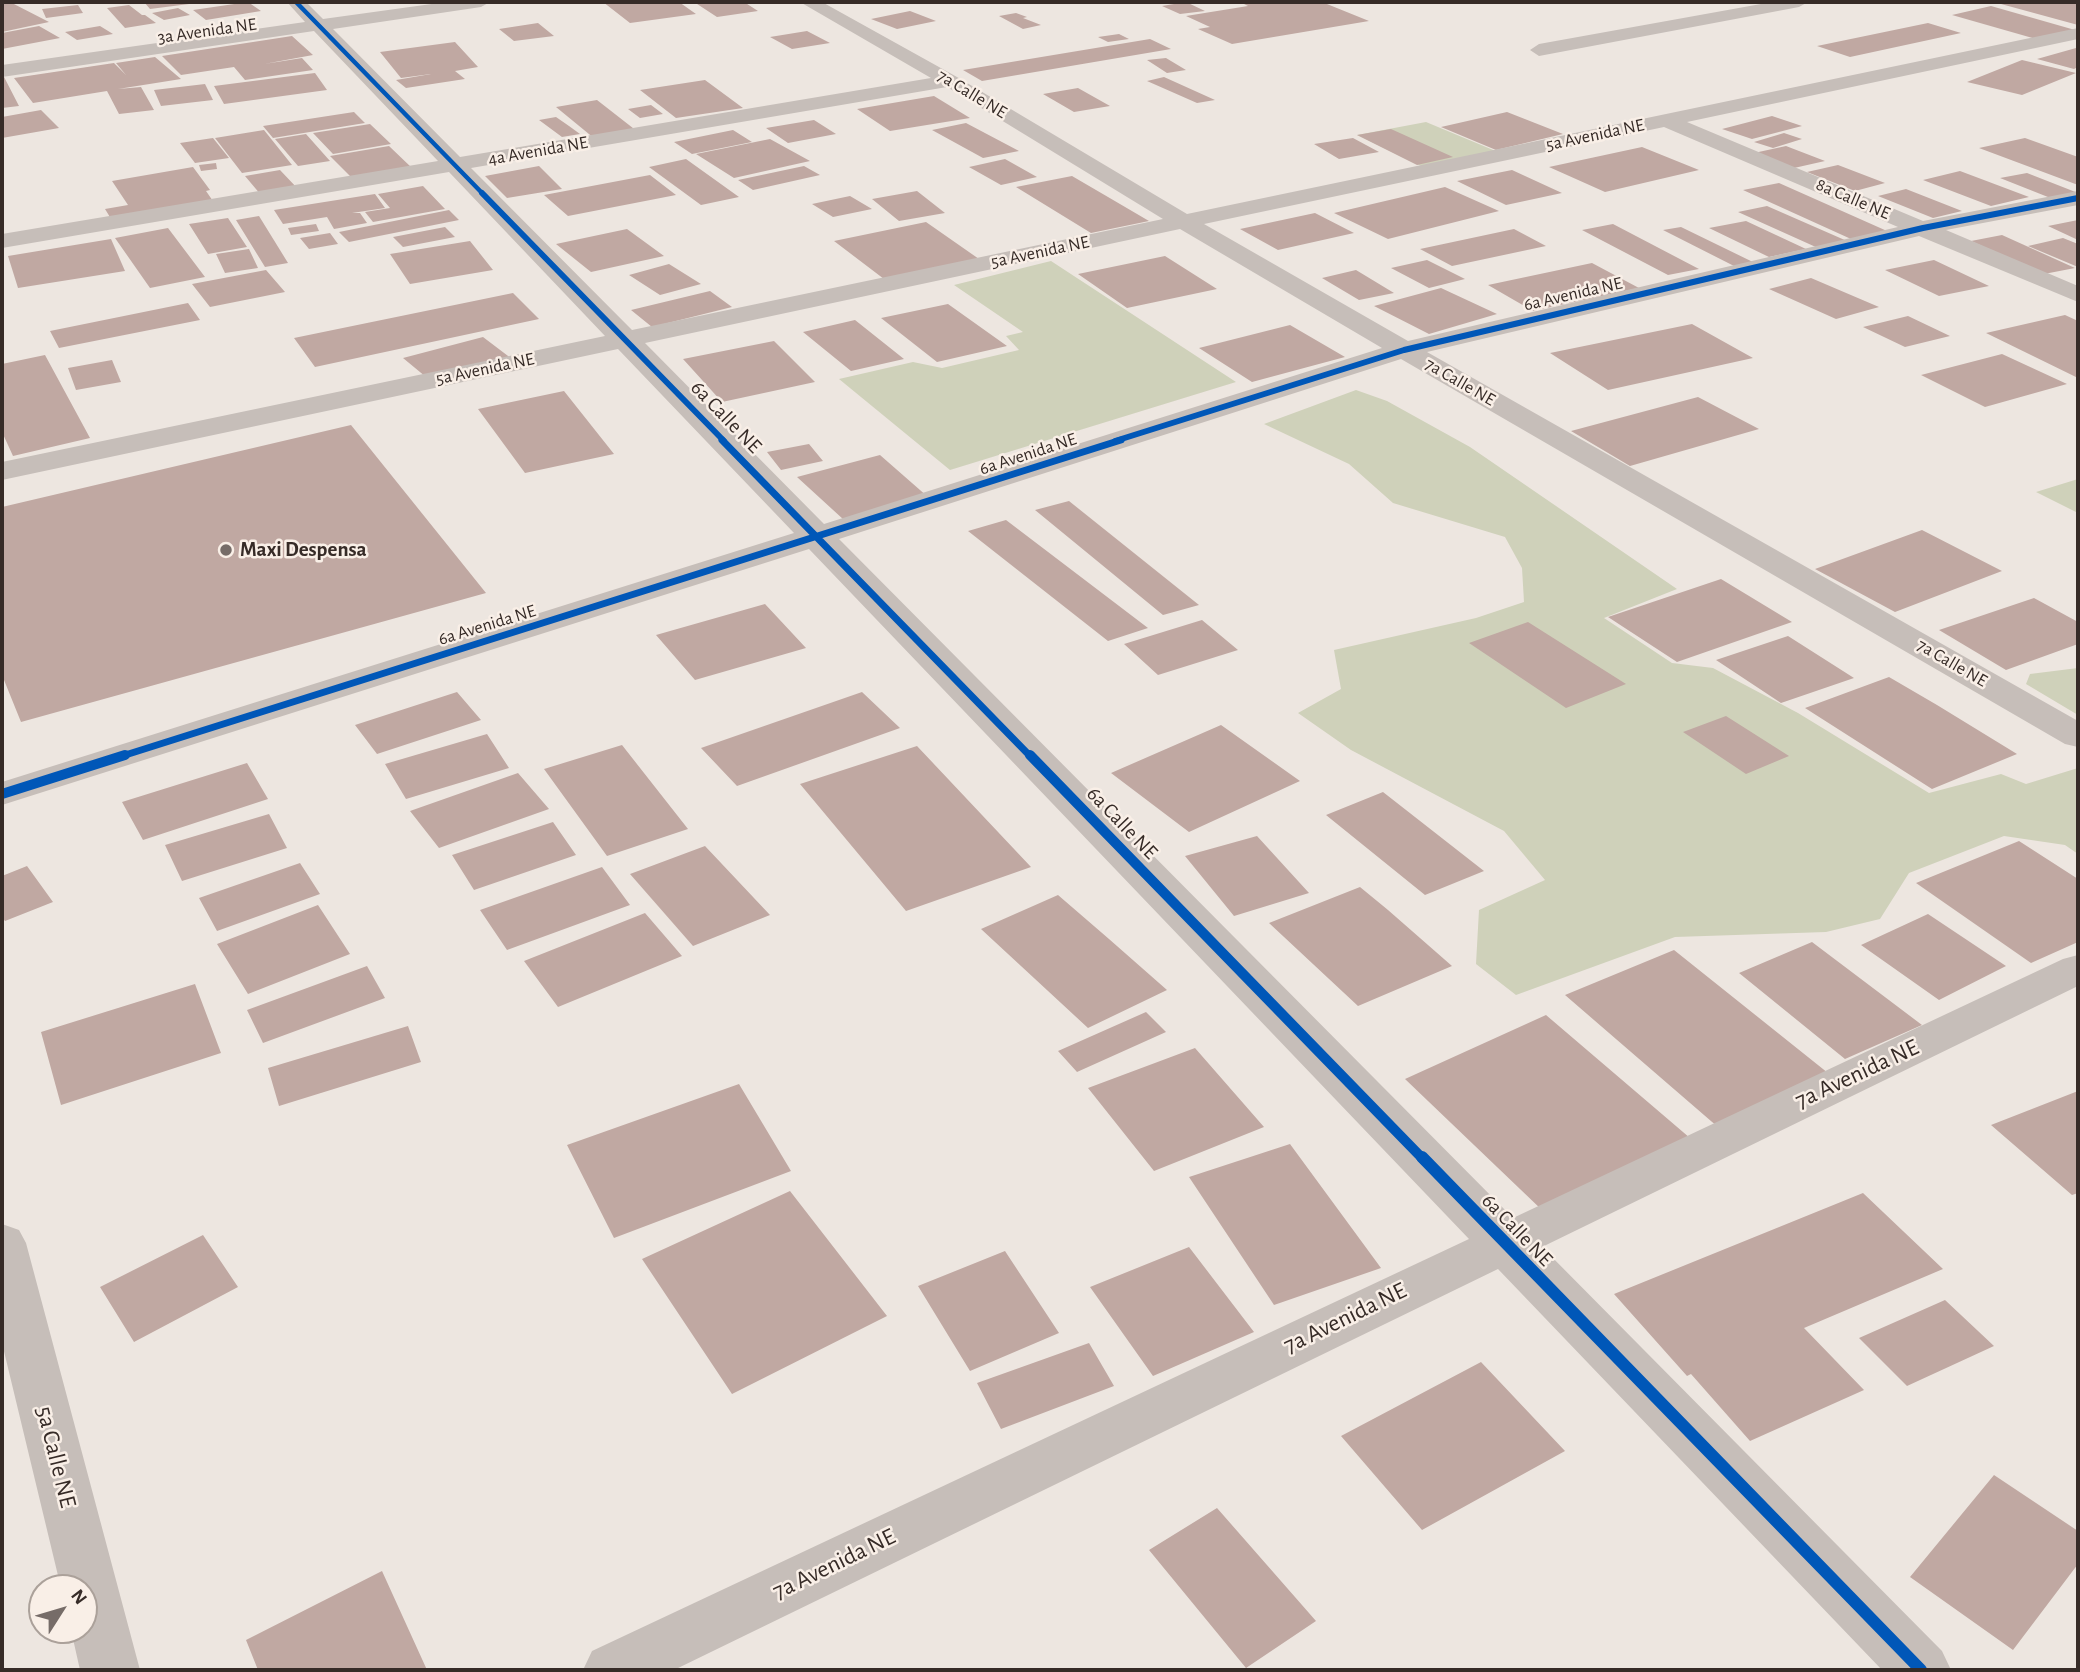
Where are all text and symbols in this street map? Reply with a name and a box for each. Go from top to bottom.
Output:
street label: 3a Avenida NE [156,13,258,49]
street label: 7a Calle NE [933,65,1011,123]
street label: 5a Avenida NE [1544,114,1646,156]
street label: 4a Avenida NE [486,132,590,170]
street label: 8a Calle NE [1813,174,1893,224]
street label: 5a Avenida NE [989,231,1091,273]
street label: 6a Avenida NE [1522,272,1624,316]
street label: 5a Avenida NE [434,348,536,390]
street label: 7a Calle NE [1421,353,1499,411]
street label: 6a Calle NE [685,375,767,459]
street label: 6a Avenida NE [977,428,1079,480]
place label: Maxi Despensa [240,537,367,563]
marker: Maxi Despensa [218,542,234,558]
street label: 6a Avenida NE [436,600,538,650]
street label: 7a Calle NE [1913,634,1991,692]
street label: 6a Calle NE [1081,781,1163,865]
street label: 7a Avenida NE [1791,1033,1923,1115]
street label: 6a Calle NE [1476,1188,1558,1272]
street label: 7a Avenida NE [1279,1276,1411,1360]
street label: 5a Calle NE [30,1403,82,1511]
street label: 7a Avenida NE [768,1522,900,1606]
north arrow [28,1574,98,1644]
text: N [67,1586,90,1608]

